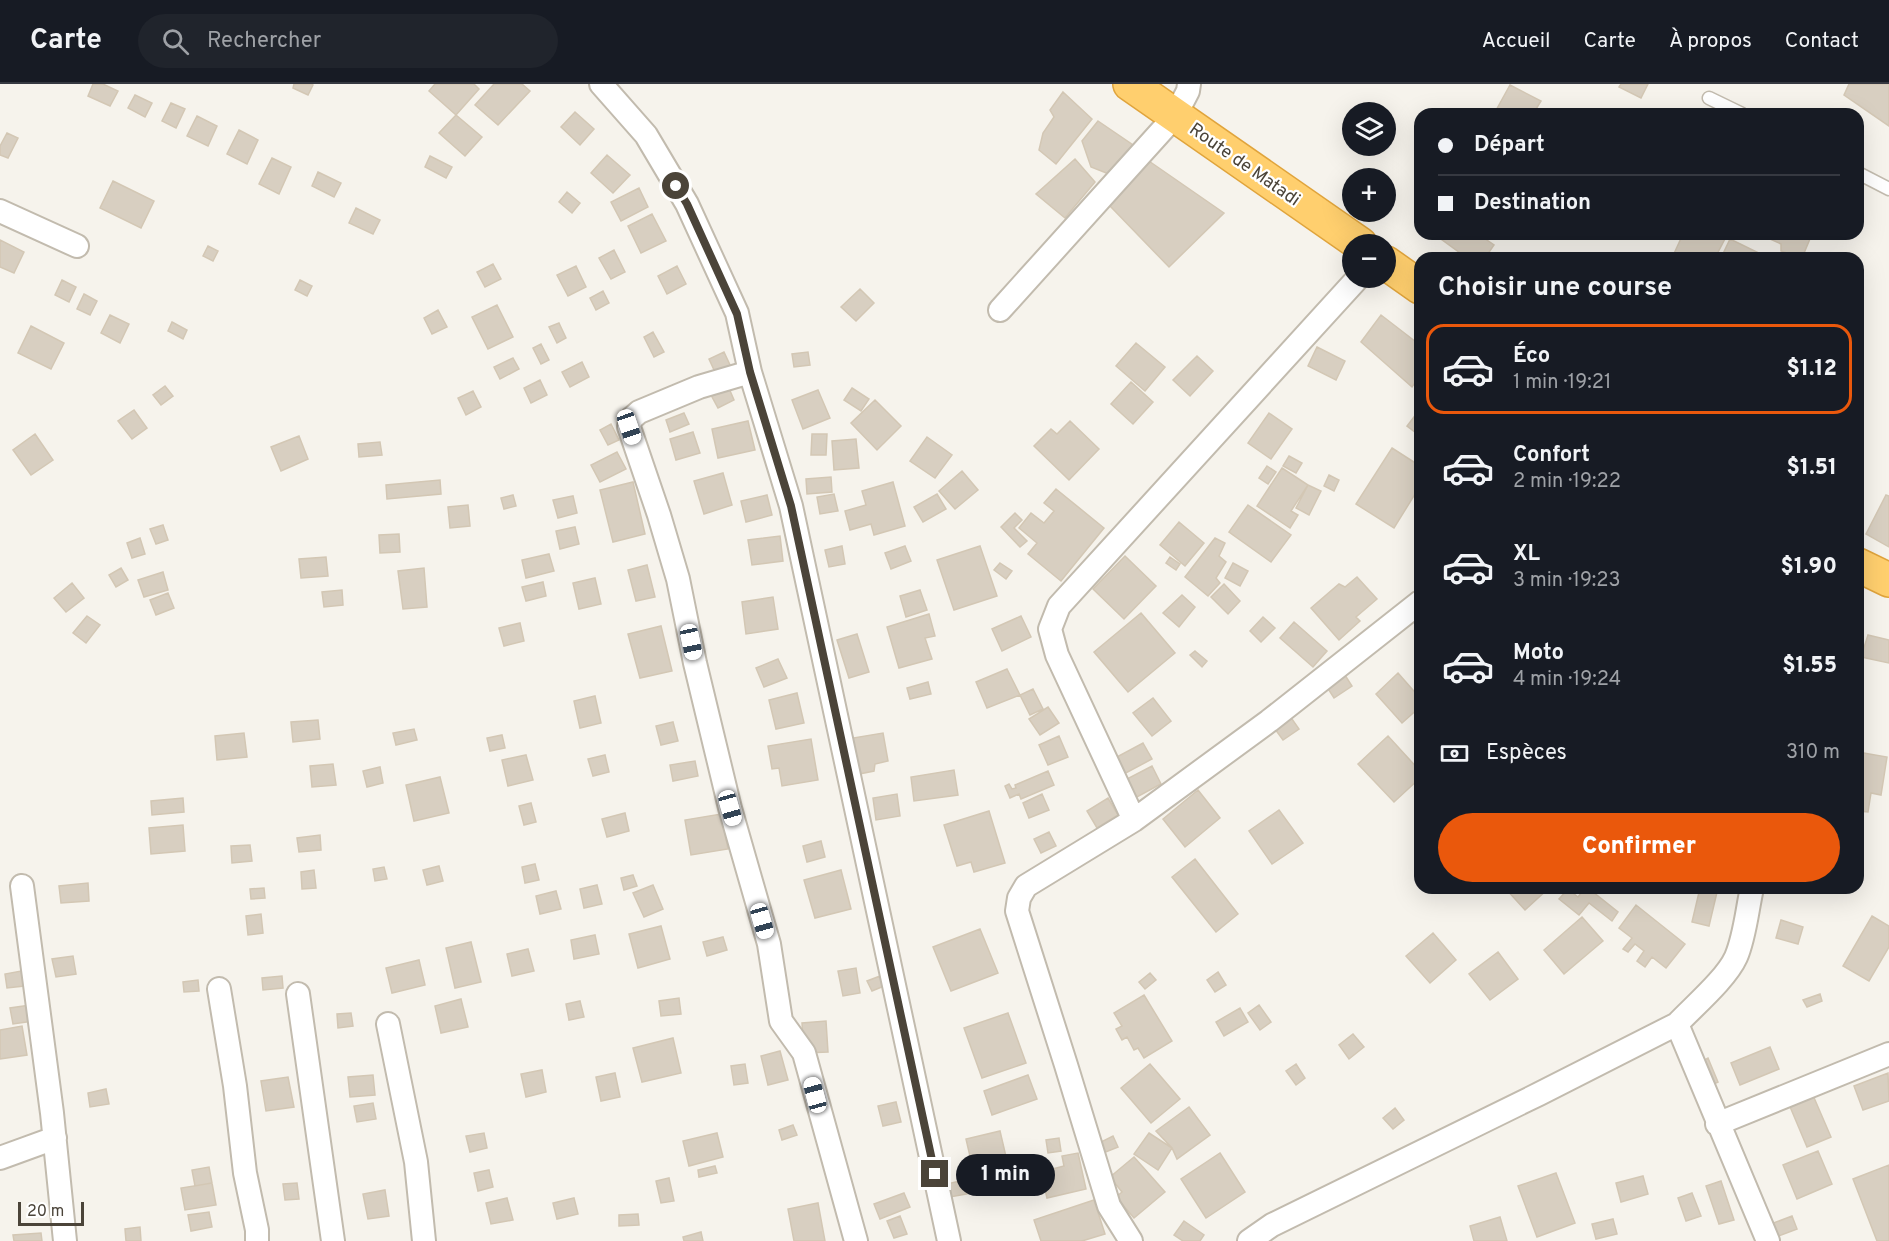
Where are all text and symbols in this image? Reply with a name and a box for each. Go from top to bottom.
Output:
search box [138,14,558,68]
text: Carte [30,23,102,59]
icon: search [159,25,192,58]
text: Rechercher [207,28,321,55]
text: Accueil [1482,28,1551,55]
text: Carte [1584,28,1636,55]
text: À propos [1669,28,1752,55]
text: Contact [1785,28,1859,55]
map controls [1342,102,1396,288]
button: layers [1342,102,1396,156]
street label: Route de Matadi [1184,118,1304,212]
text: Départ [1474,132,1545,159]
button: + [1342,168,1396,222]
route start [662,172,689,199]
text: Destination [1474,190,1591,217]
button: − [1342,234,1396,288]
text: Choisir une course [1438,271,1672,305]
icon: car [1441,342,1495,396]
text: Éco [1513,343,1550,370]
text: $1.12 [1787,356,1837,383]
text: 1 min · 19:21 [1513,370,1611,396]
car [615,407,643,447]
icon: car [1441,441,1495,495]
text: Confort [1513,442,1590,469]
text: $1.51 [1787,455,1837,482]
text: 2 min · 19:22 [1513,469,1621,495]
icon: car [1441,540,1495,594]
text: XL [1513,541,1540,568]
text: $1.90 [1781,554,1837,581]
text: 3 min · 19:23 [1513,568,1621,594]
car [678,623,704,661]
icon: car [1441,639,1495,693]
text: Moto [1513,640,1564,667]
text: $1.55 [1782,653,1837,680]
text: 4 min · 19:24 [1513,667,1621,693]
icon: cash [1438,737,1471,770]
text: Espèces [1486,740,1567,767]
text: 310 m [1786,740,1840,766]
car [716,788,744,828]
button: Confirmer [1438,813,1840,882]
car [748,901,776,941]
car [802,1075,828,1115]
callout: 1 min [956,1153,1055,1195]
route end [921,1160,948,1187]
text: 1 min [981,1162,1030,1188]
scale bar [18,1199,84,1226]
text: 20 m [27,1202,64,1222]

